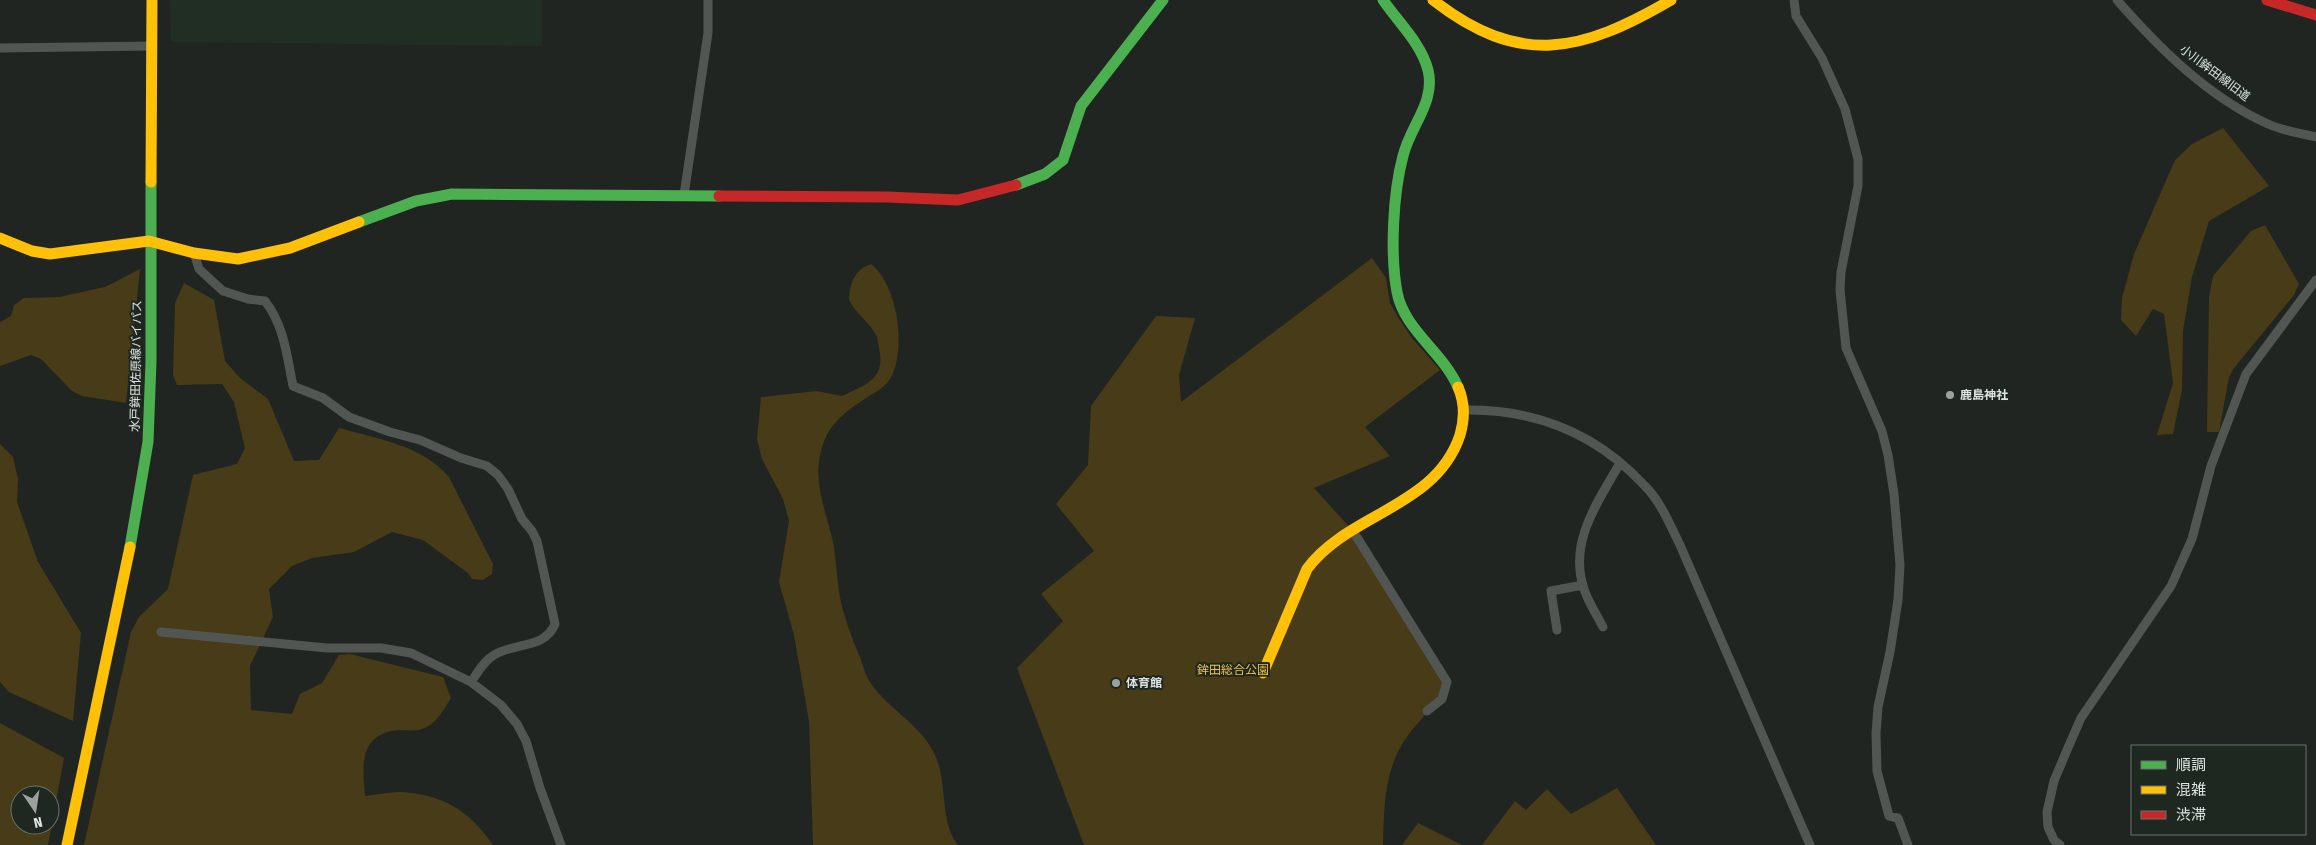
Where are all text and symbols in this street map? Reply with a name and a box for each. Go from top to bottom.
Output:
street label: 小川鉾田線旧道 [2177,42,2253,104]
street label: 水戸鉾田佐原線バイパス [128,300,144,432]
place label: 鹿島神社 [1960,388,2008,402]
marker: 鹿島神社 [1944,389,1956,401]
park label: 鉾田総合公園 [1197,663,1269,677]
place label: 体育館 [1126,676,1162,690]
marker: 体育館 [1110,677,1122,689]
legend [2131,745,2306,835]
text: 順調 [2176,756,2206,774]
text: 混雑 [2176,781,2206,799]
north arrow [10,785,60,835]
text: 渋滞 [2176,806,2206,824]
text: N [32,813,44,831]

